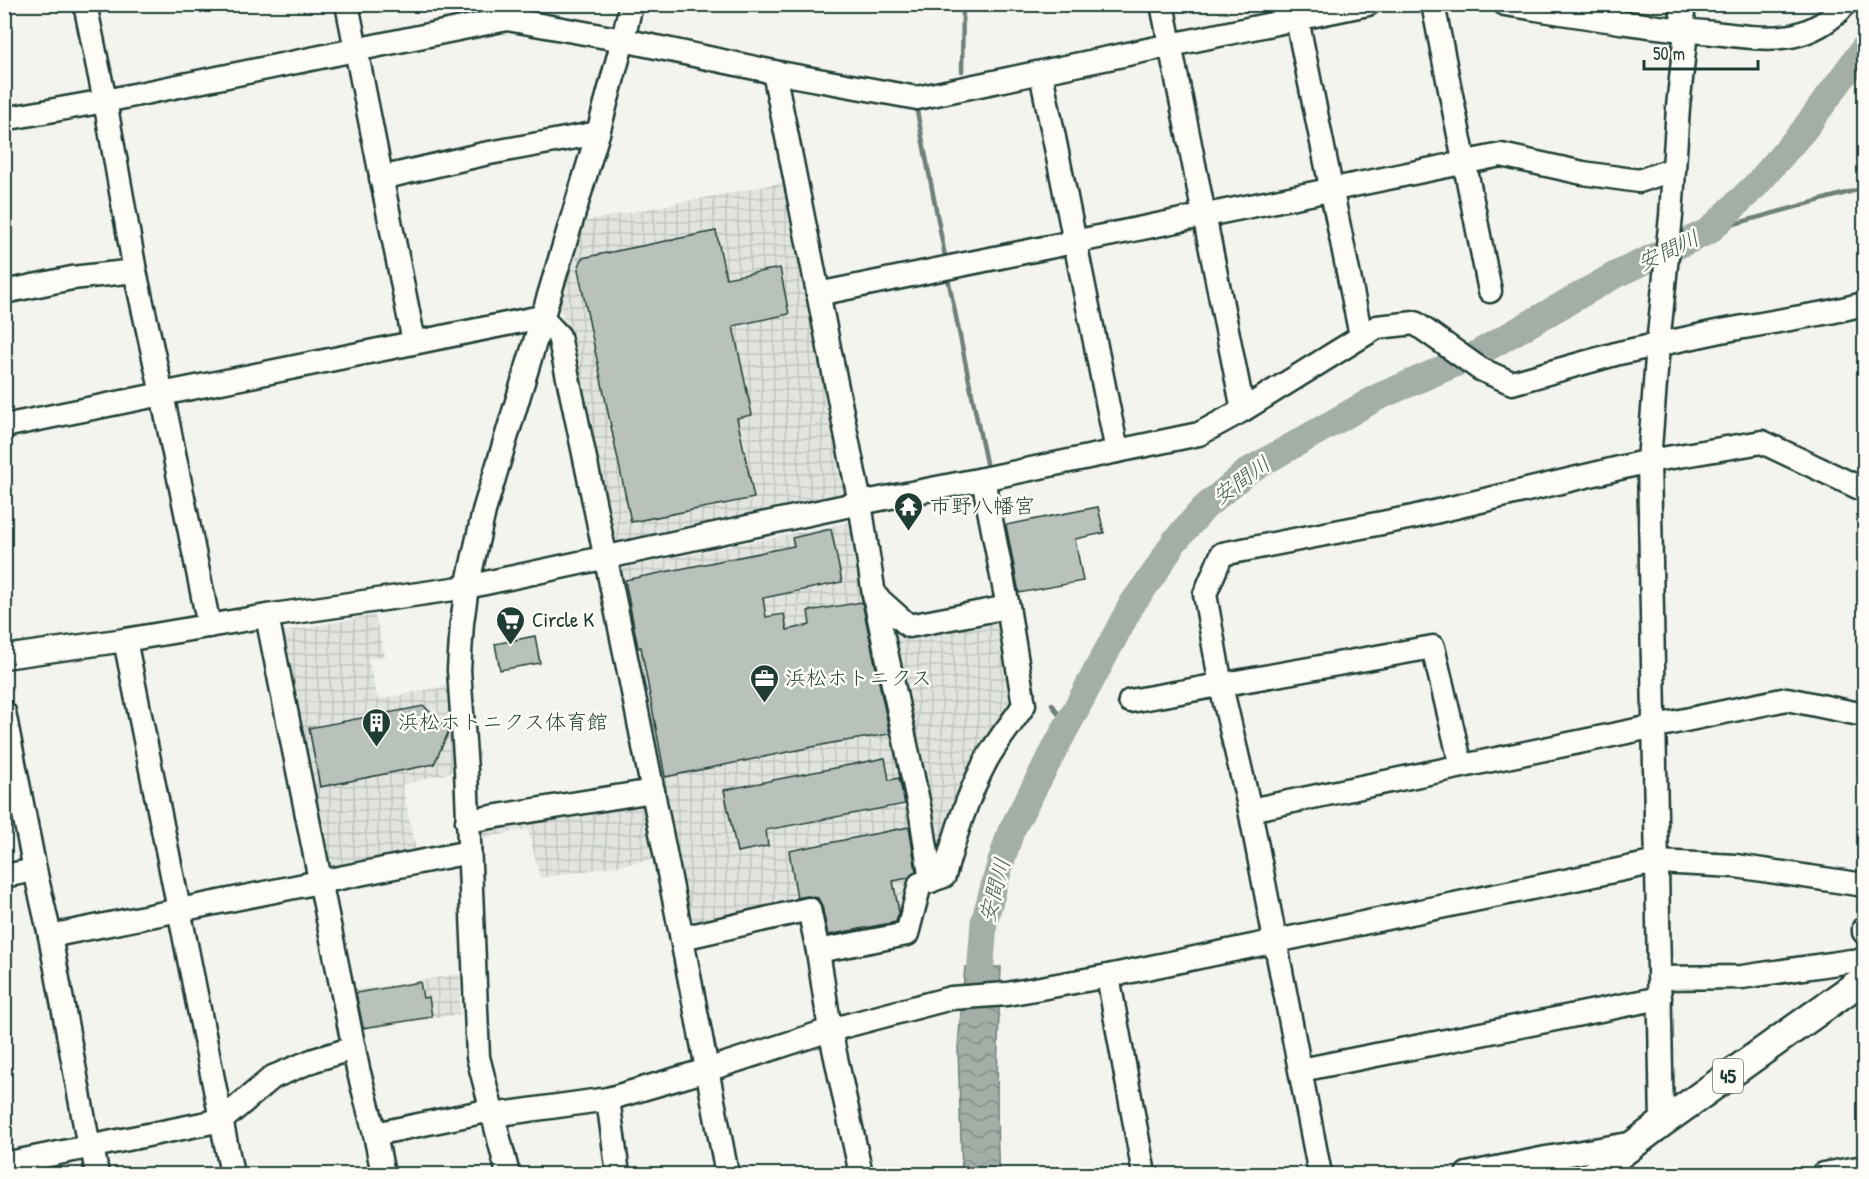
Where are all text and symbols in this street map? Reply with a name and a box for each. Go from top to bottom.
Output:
scale bar [1644,33,1758,71]
text: 50 m [1653,41,1685,66]
water label: 安間川 [1632,222,1704,278]
water label: 安間川 [1205,448,1277,512]
temple icon: 市野八幡宮 [893,490,925,532]
place label: 市野八幡宮 [930,491,1035,520]
supermarket icon: Circle K [495,604,527,646]
place label: Circle K [532,605,594,634]
office icon: 浜松ホトニクス [748,662,780,704]
place label: 浜松ホトニクス [785,663,932,692]
building icon: 浜松ホトニクス体育館 [361,706,393,748]
place label: 浜松ホトニクス体育館 [398,707,608,736]
water label: 安間川 [971,854,1017,926]
road number: 45 [1713,1059,1743,1093]

